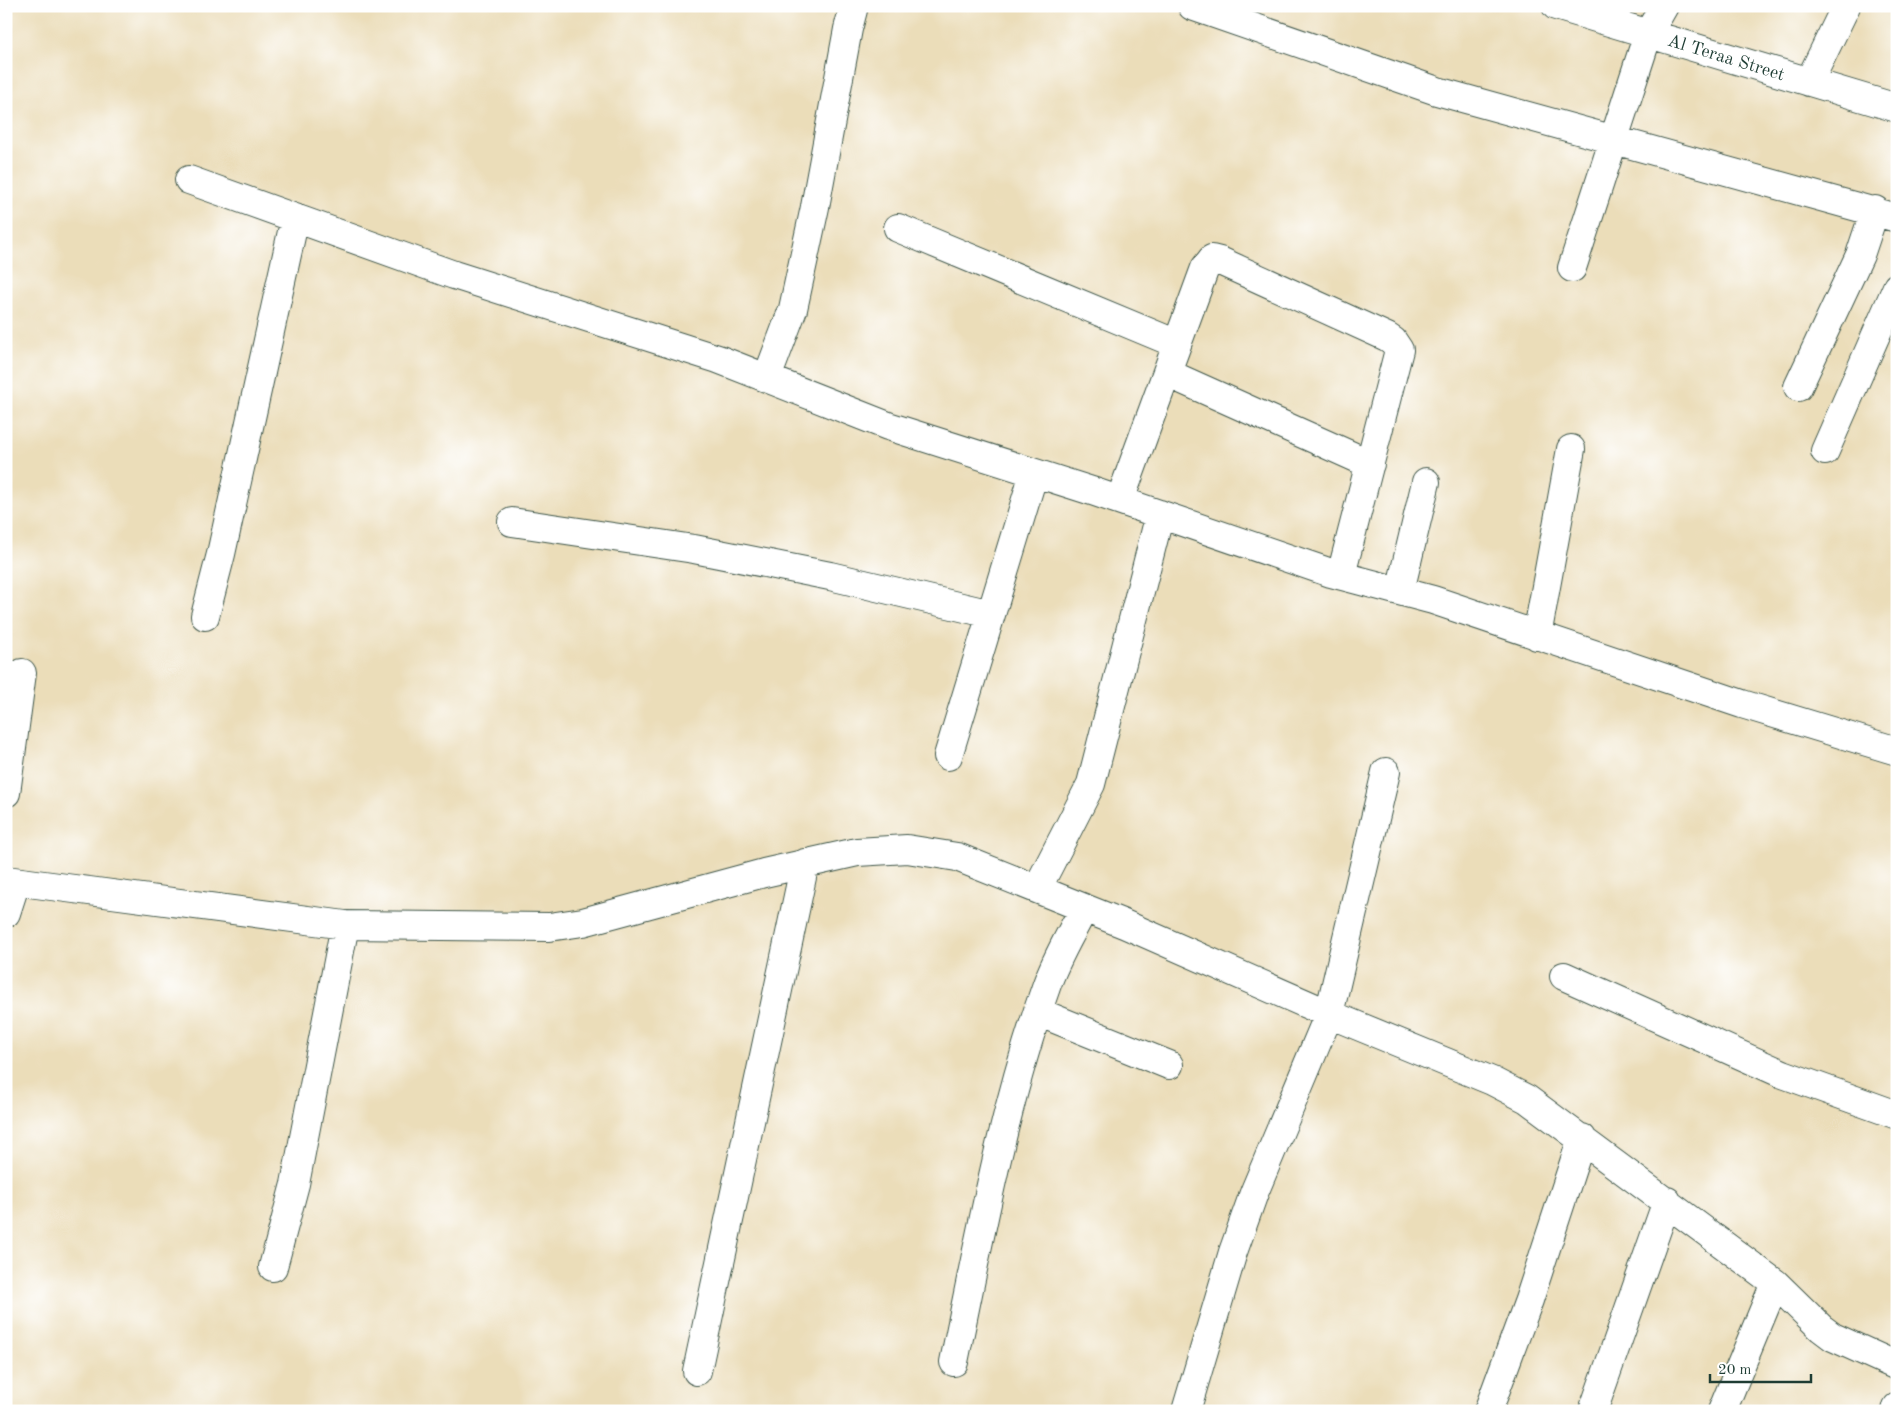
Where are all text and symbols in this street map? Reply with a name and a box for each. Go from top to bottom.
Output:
street label: Al Teraa Street [1665,32,1787,84]
scale bar [1710,1352,1812,1384]
text: 20 m [1718,1363,1752,1378]

